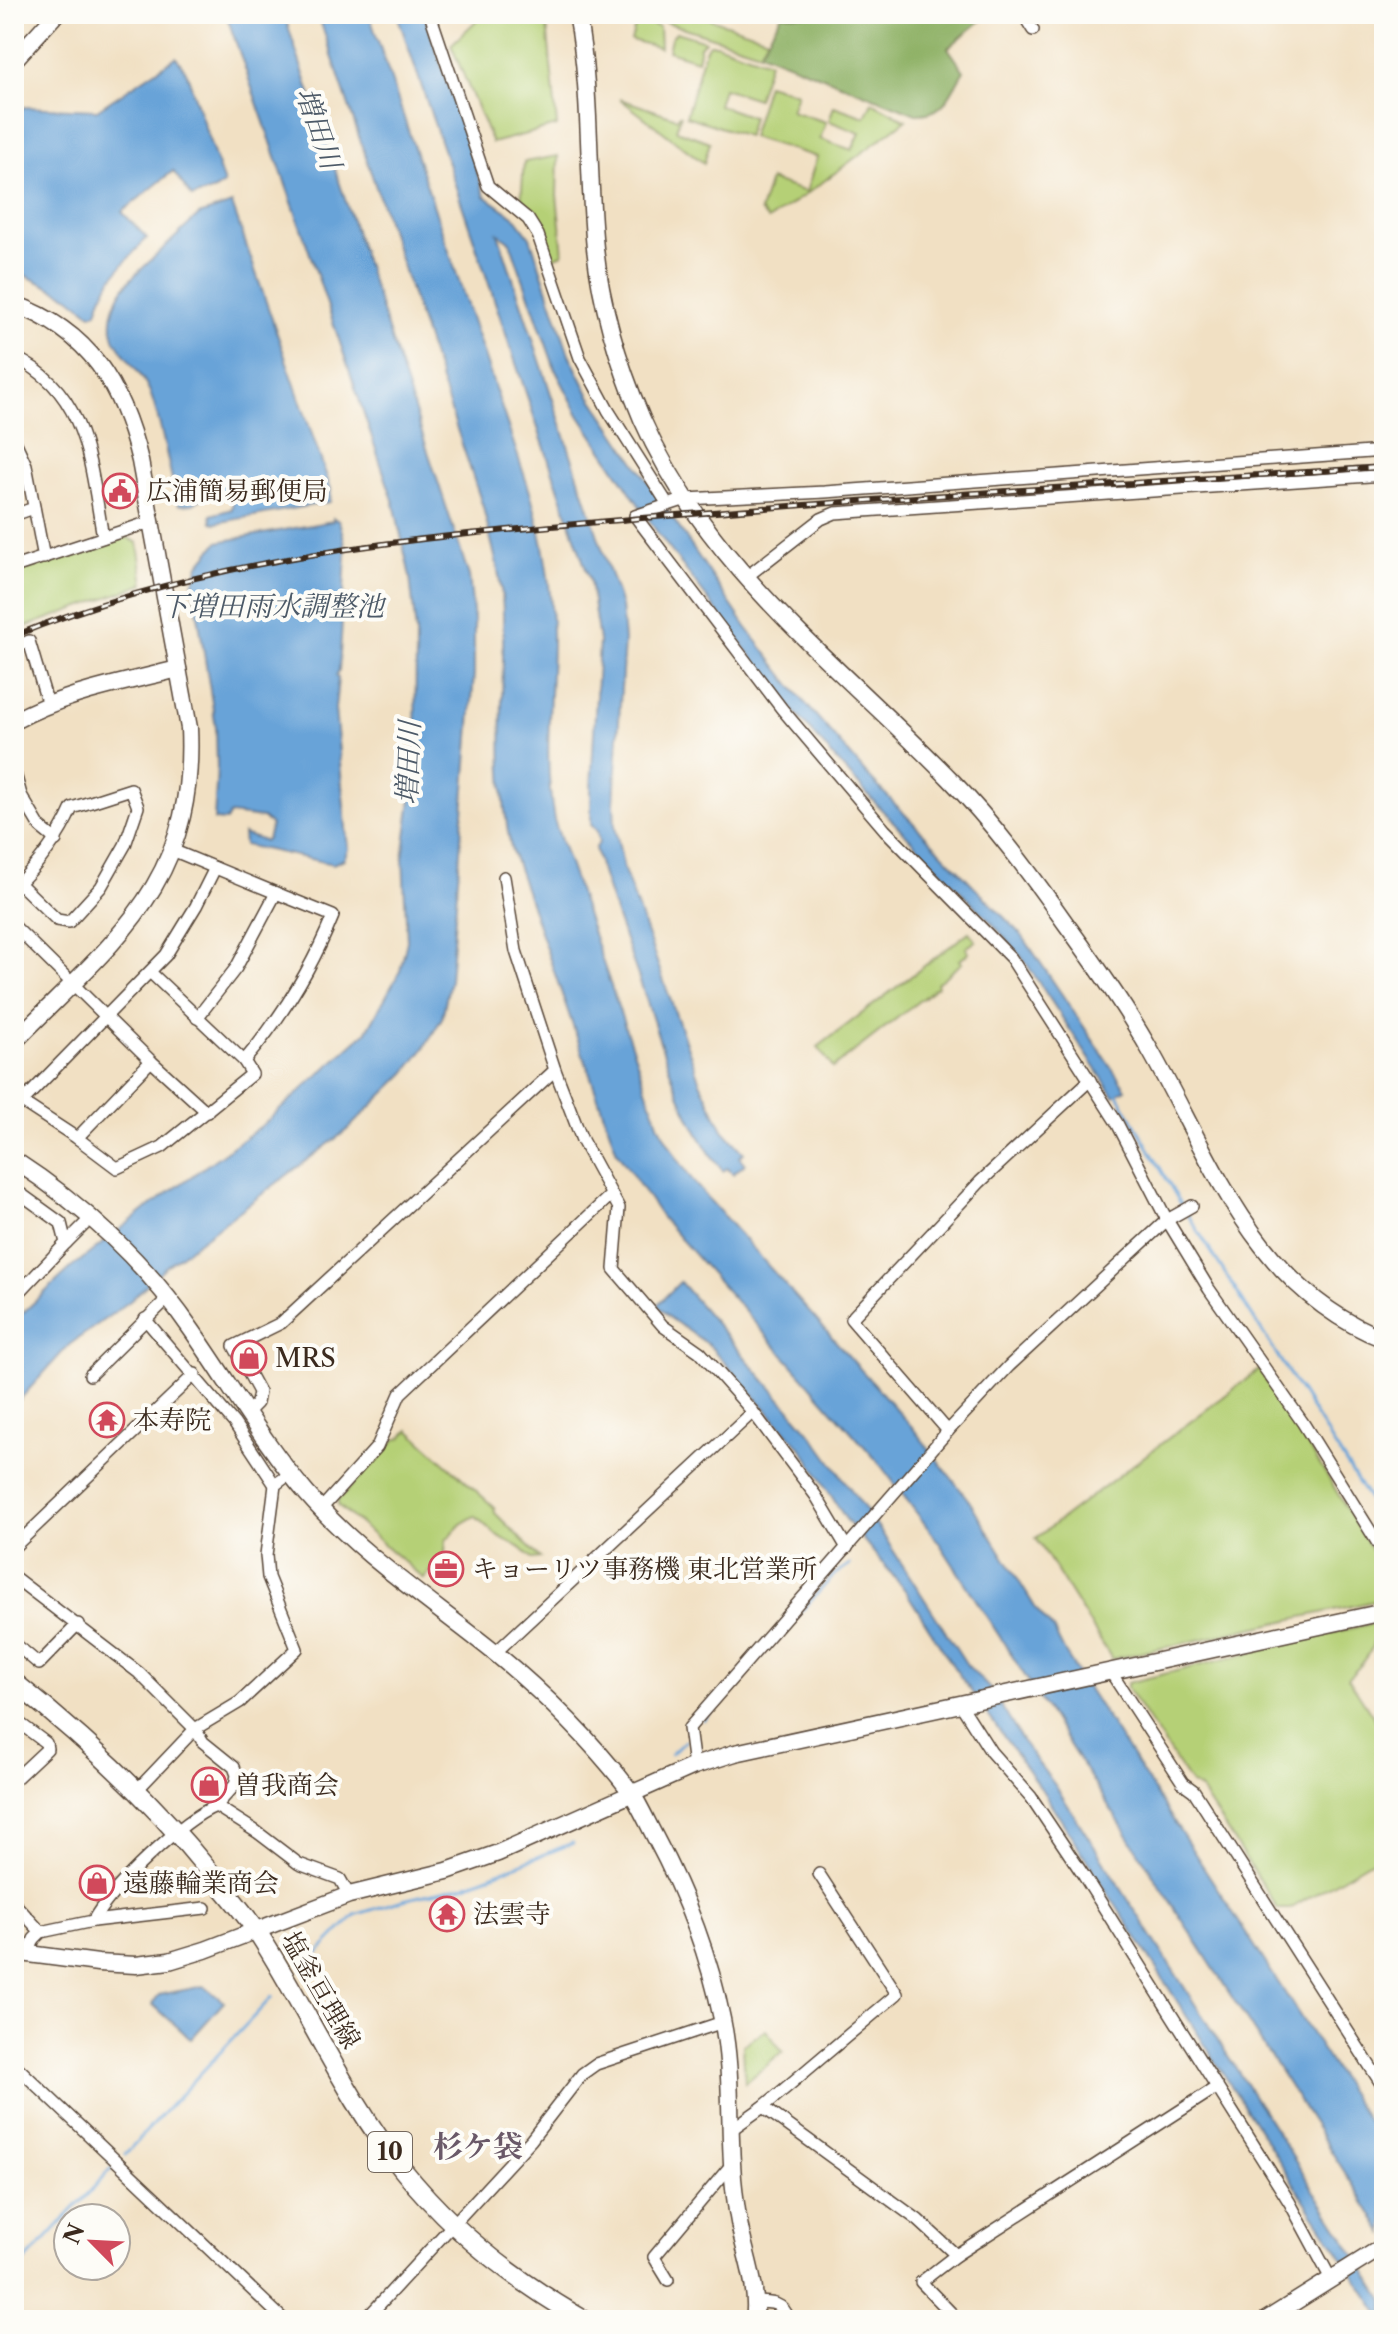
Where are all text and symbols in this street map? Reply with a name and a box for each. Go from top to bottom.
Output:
water label: 増田川 [289,83,350,176]
public building icon: 広浦簡易郵便局 [101,472,139,510]
place label: 広浦簡易郵便局 [146,475,328,507]
water label: 下増田雨水調整池 [160,589,387,623]
water label: 増田川 [390,717,427,806]
shop icon: MRS [230,1339,268,1377]
place label: MRS [275,1342,336,1374]
temple icon: 本寿院 [88,1401,126,1439]
place label: 本寿院 [133,1404,211,1436]
office icon: キョーリツ事務機 東北営業所 [427,1550,465,1588]
place label: キョーリツ事務機 東北営業所 [472,1553,817,1585]
shop icon: 曽我商会 [190,1766,228,1804]
place label: 曽我商会 [235,1769,339,1801]
shop icon: 遠藤輪業商会 [78,1864,116,1902]
place label: 遠藤輪業商会 [123,1867,279,1899]
temple icon: 法雲寺 [428,1895,466,1933]
place label: 法雲寺 [473,1898,551,1930]
street label: 塩釜亘理線 [275,1926,367,2054]
district label: 杉ケ袋 [433,2128,523,2165]
road number: 10 [368,2132,412,2172]
north arrow [52,2202,132,2282]
text: N [58,2220,90,2248]

